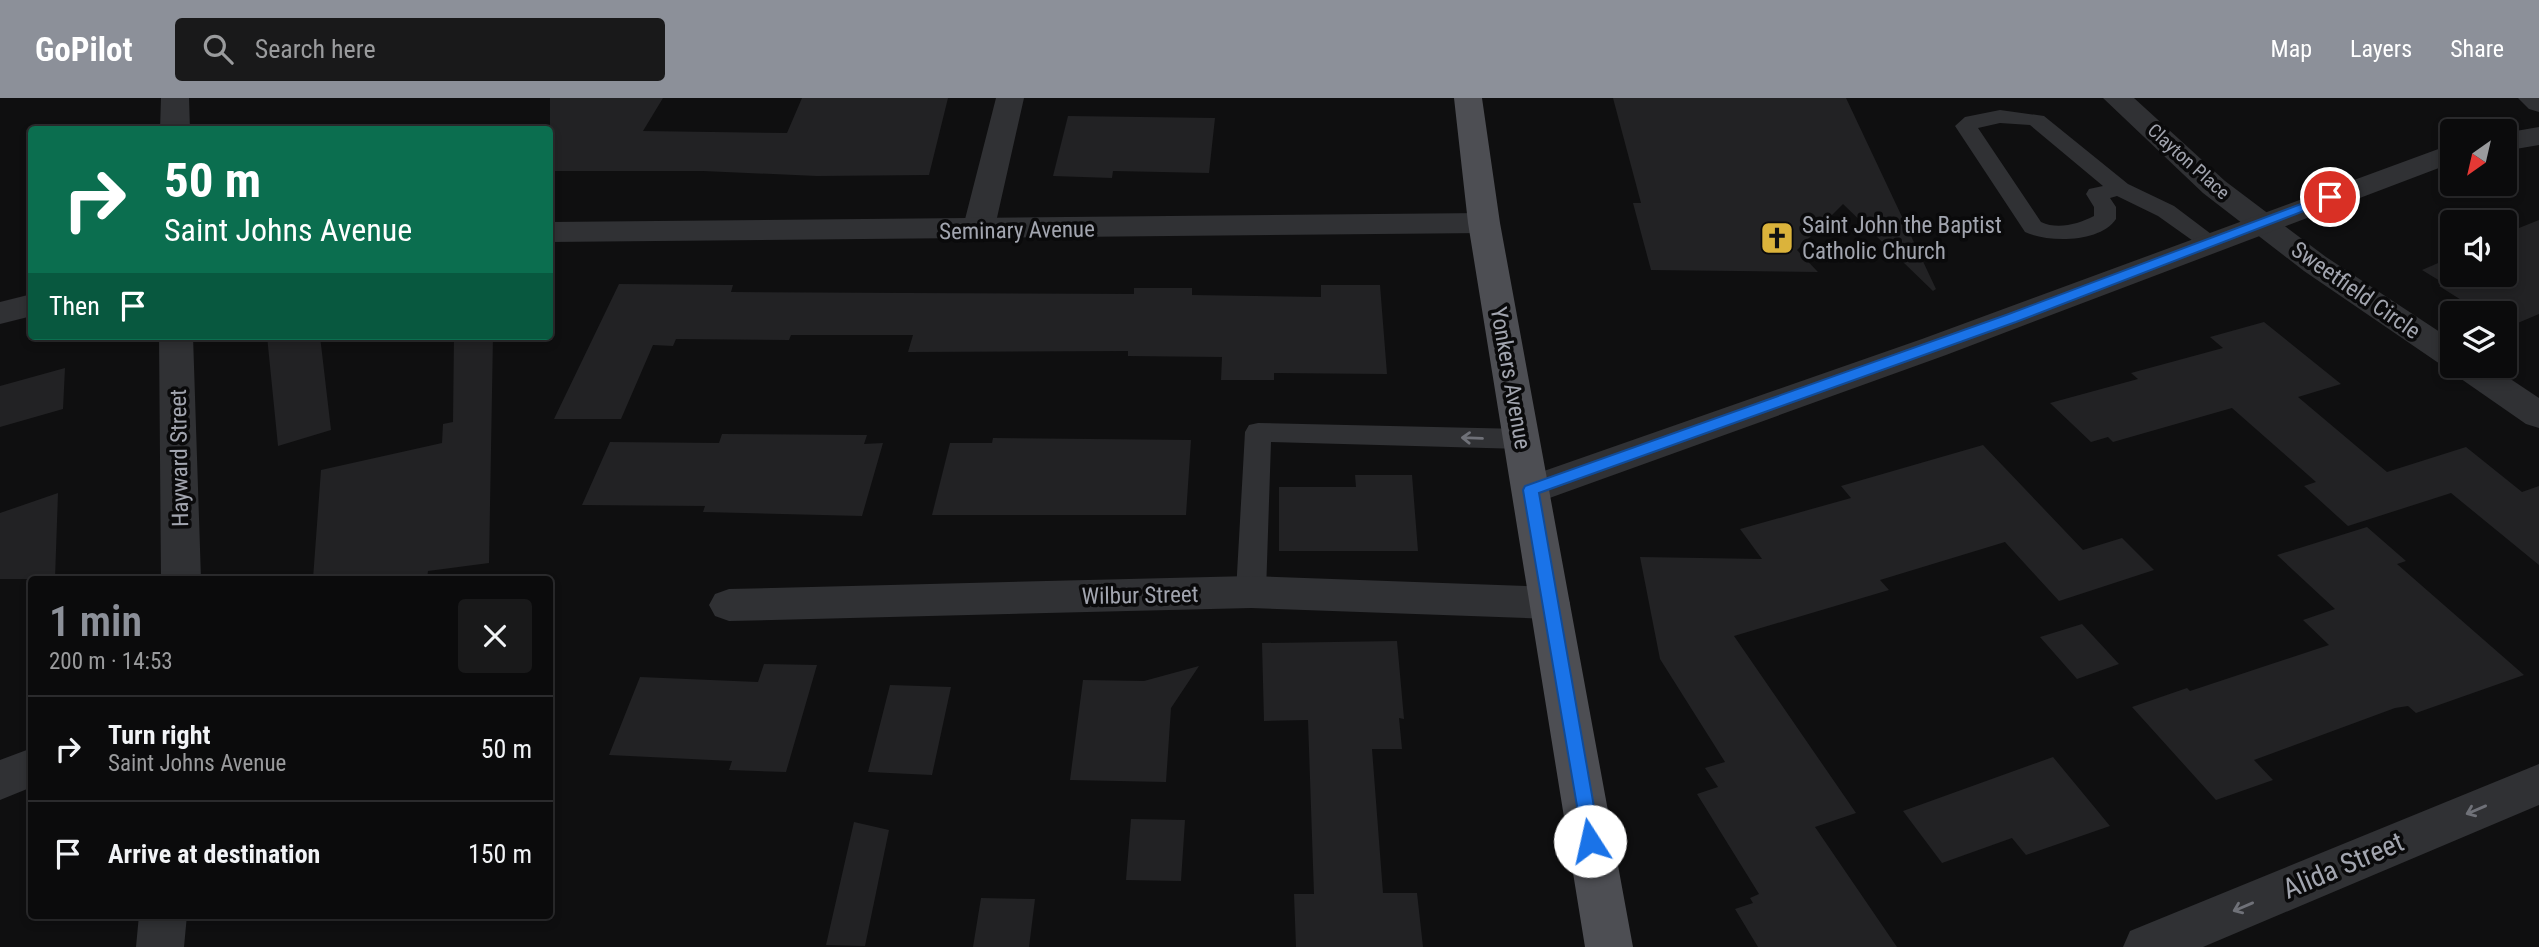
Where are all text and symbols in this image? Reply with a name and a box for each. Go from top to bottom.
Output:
search box [175,18,665,81]
text: GoPilot [35,30,133,69]
icon: search [199,30,237,68]
text: Search here [255,34,376,64]
text: Map [2271,35,2312,63]
text: Layers [2350,35,2412,63]
text: Share [2450,35,2504,63]
street label: Clayton Place [2143,119,2234,204]
north arrow [2440,119,2516,196]
map controls [2440,119,2517,378]
text: 50 m [164,152,261,209]
icon: right [49,154,140,245]
pin [2300,167,2360,227]
icon: arrive [2311,178,2349,216]
button: sound [2440,210,2517,287]
text: Saint Johns Avenue [164,211,412,249]
place label: Saint John the Baptist Catholic Church [1802,212,2002,265]
street label: Seminary Avenue [939,216,1095,245]
church icon: Saint John the Baptist Catholic Church [1758,219,1796,257]
street label: Sweetfield Circle [2286,236,2425,345]
icon: arrive [114,287,152,325]
text: Then [49,291,100,321]
button: layers [2440,301,2517,378]
street label: Yonkers Avenue [1485,305,1536,451]
street label: Hayward Street [165,389,194,527]
one-way arrow [1461,431,1484,445]
street label: Wilbur Street [1081,581,1199,610]
text: 1 min [49,597,142,646]
button: close [458,599,532,673]
text: 200 m · 14:53 [49,648,173,675]
text: Turn right [108,720,210,750]
icon: right [49,730,87,768]
text: 50 m [481,734,532,764]
text: Saint Johns Avenue [108,750,286,777]
position arrow [1553,804,1627,878]
one-way arrow [2466,804,2487,817]
street label: Alida Street [2278,825,2409,906]
icon: arrive [49,835,87,873]
text: Arrive at destination [108,839,320,869]
text: 150 m [468,839,532,869]
one-way arrow [2233,901,2255,914]

